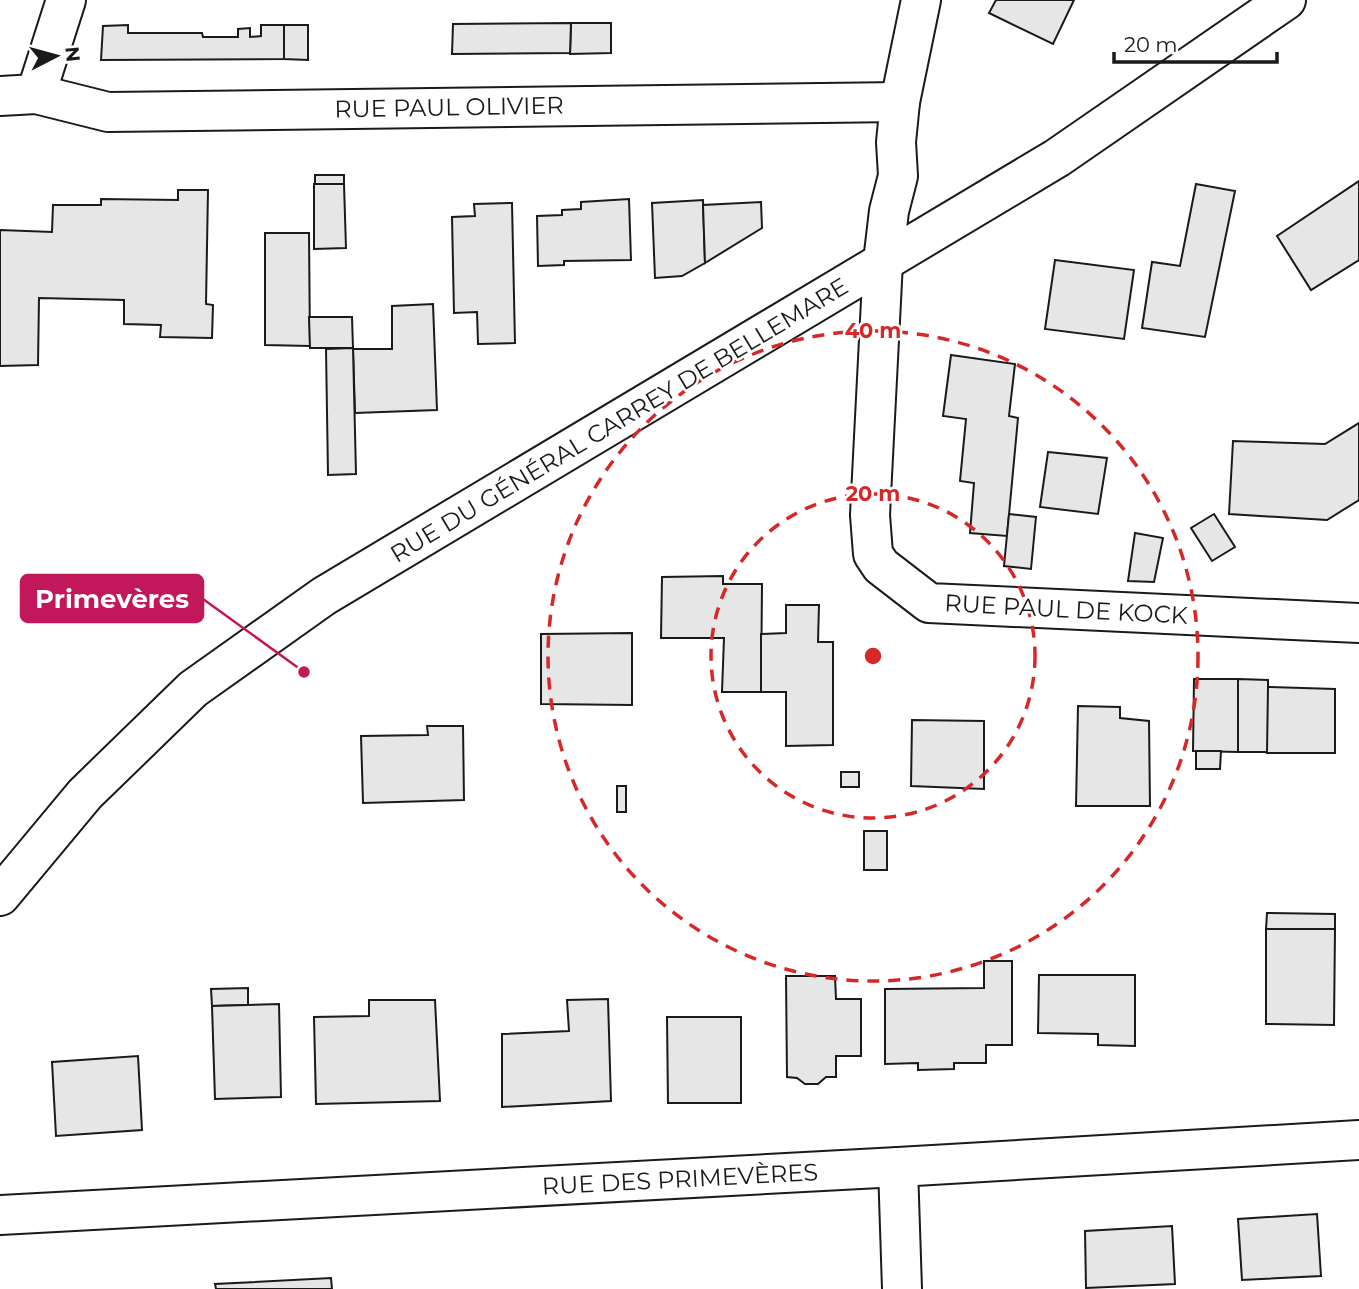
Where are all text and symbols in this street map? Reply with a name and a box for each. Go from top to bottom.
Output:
north arrow [21,21,91,91]
scale bar [1114,21,1277,65]
text: 20 m [1124,32,1178,57]
text: N [60,45,85,63]
street label: RUE PAUL OLIVIER [334,91,564,123]
street label: RUE DU GÉNÉRAL CARREY DE BELLEMARE [385,271,853,569]
text: 40 m [845,318,901,343]
text: 20 m [846,481,900,506]
callout: Primevères [21,575,203,622]
text: Primevères [35,583,189,615]
street label: RUE PAUL DE KOCK [944,588,1188,630]
centre of rings [861,644,885,668]
street label: RUE DES PRIMEVÈRES [541,1157,819,1201]

